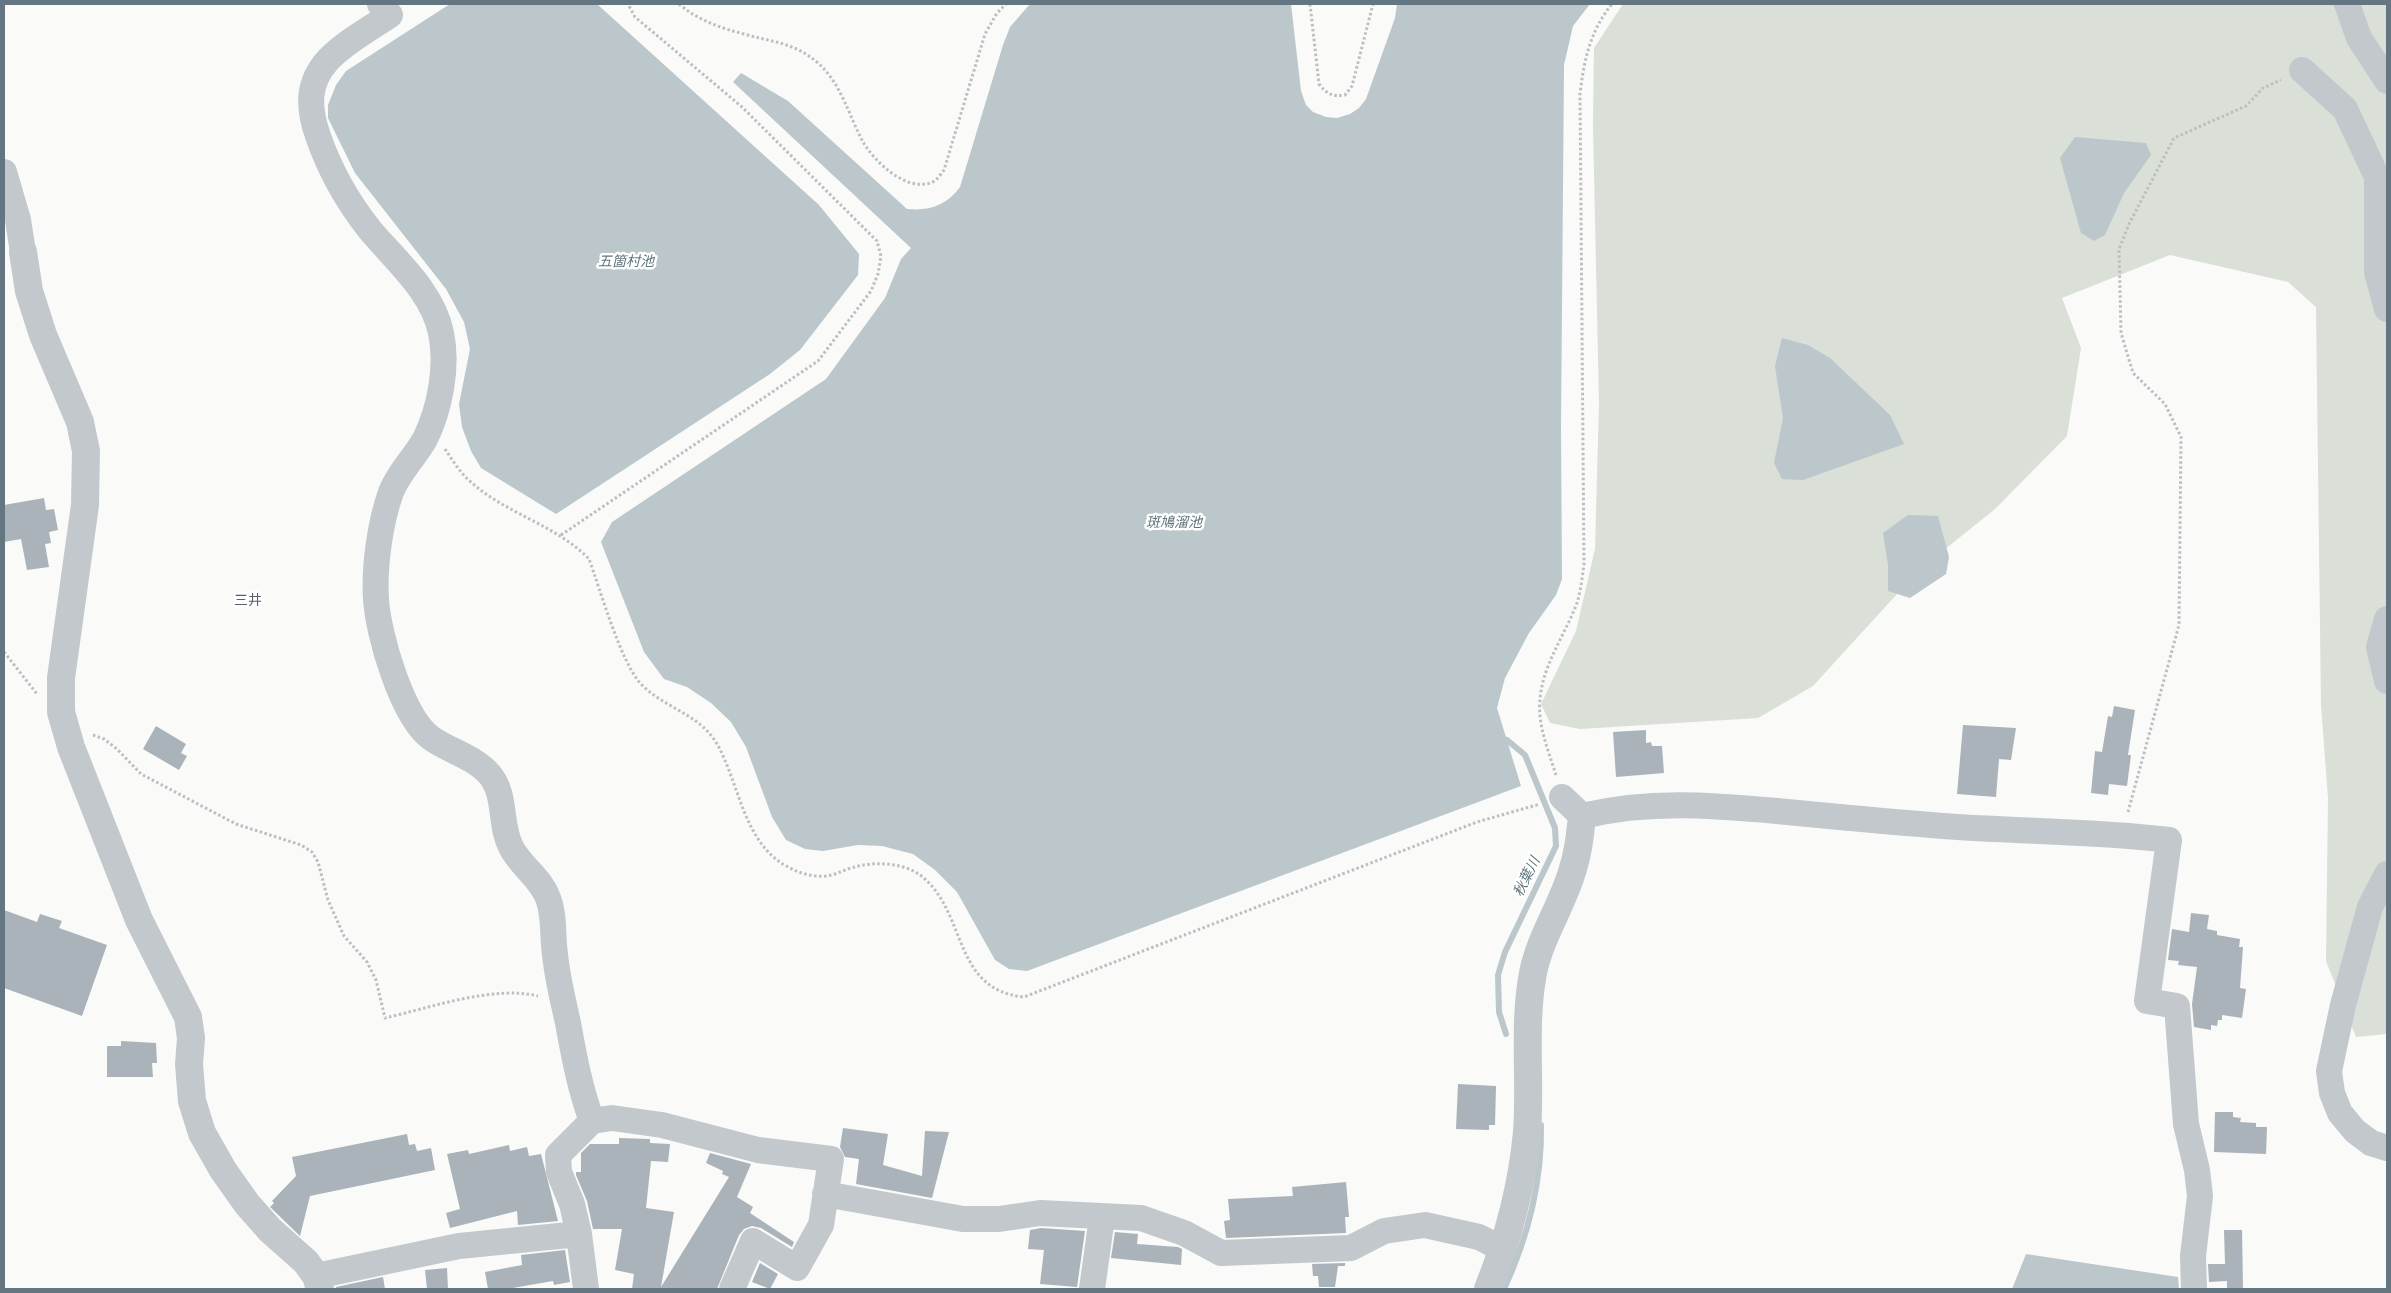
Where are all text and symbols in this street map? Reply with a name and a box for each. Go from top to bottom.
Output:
water label: 五箇村池 [598,254,654,270]
water label: 斑鳩溜池 [1146,515,1202,531]
district label: 三井 [234,593,262,609]
water label: 秋葉川 [1510,854,1544,900]

